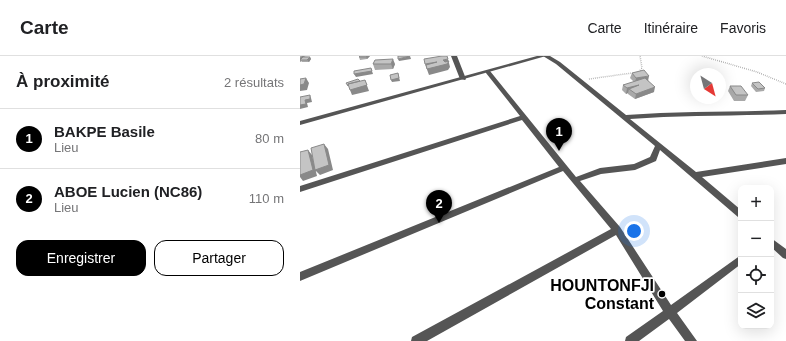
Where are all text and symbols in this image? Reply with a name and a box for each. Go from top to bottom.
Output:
text: Carte [20,17,69,38]
text: Carte [587,20,622,36]
text: Itinéraire [644,20,698,36]
text: Favoris [720,20,766,36]
north arrow [690,68,726,104]
text: À proximité [16,72,110,91]
text: 2 résultats [224,75,284,90]
pin: 1 [546,118,572,151]
text: BAKPE Basile [54,123,155,140]
text: 1 [25,131,33,146]
text: 80 m [255,131,284,146]
text: Lieu [54,140,79,155]
text: ABOE Lucien (NC86) [54,183,202,200]
map controls [738,185,774,329]
button: + [738,185,774,221]
pin: 2 [426,190,452,223]
text: 2 [25,191,33,206]
text: 110 m [249,191,284,206]
text: Lieu [54,200,79,215]
your location [624,221,644,241]
button: − [738,221,774,257]
button: Enregistrer [16,240,146,276]
button: Partager [154,240,284,276]
button: locate [738,257,774,293]
place label: HOUNTONFJI Constant [550,277,655,312]
marker: HOUNTONFJI Constant [657,289,667,299]
button: layers [738,293,774,329]

